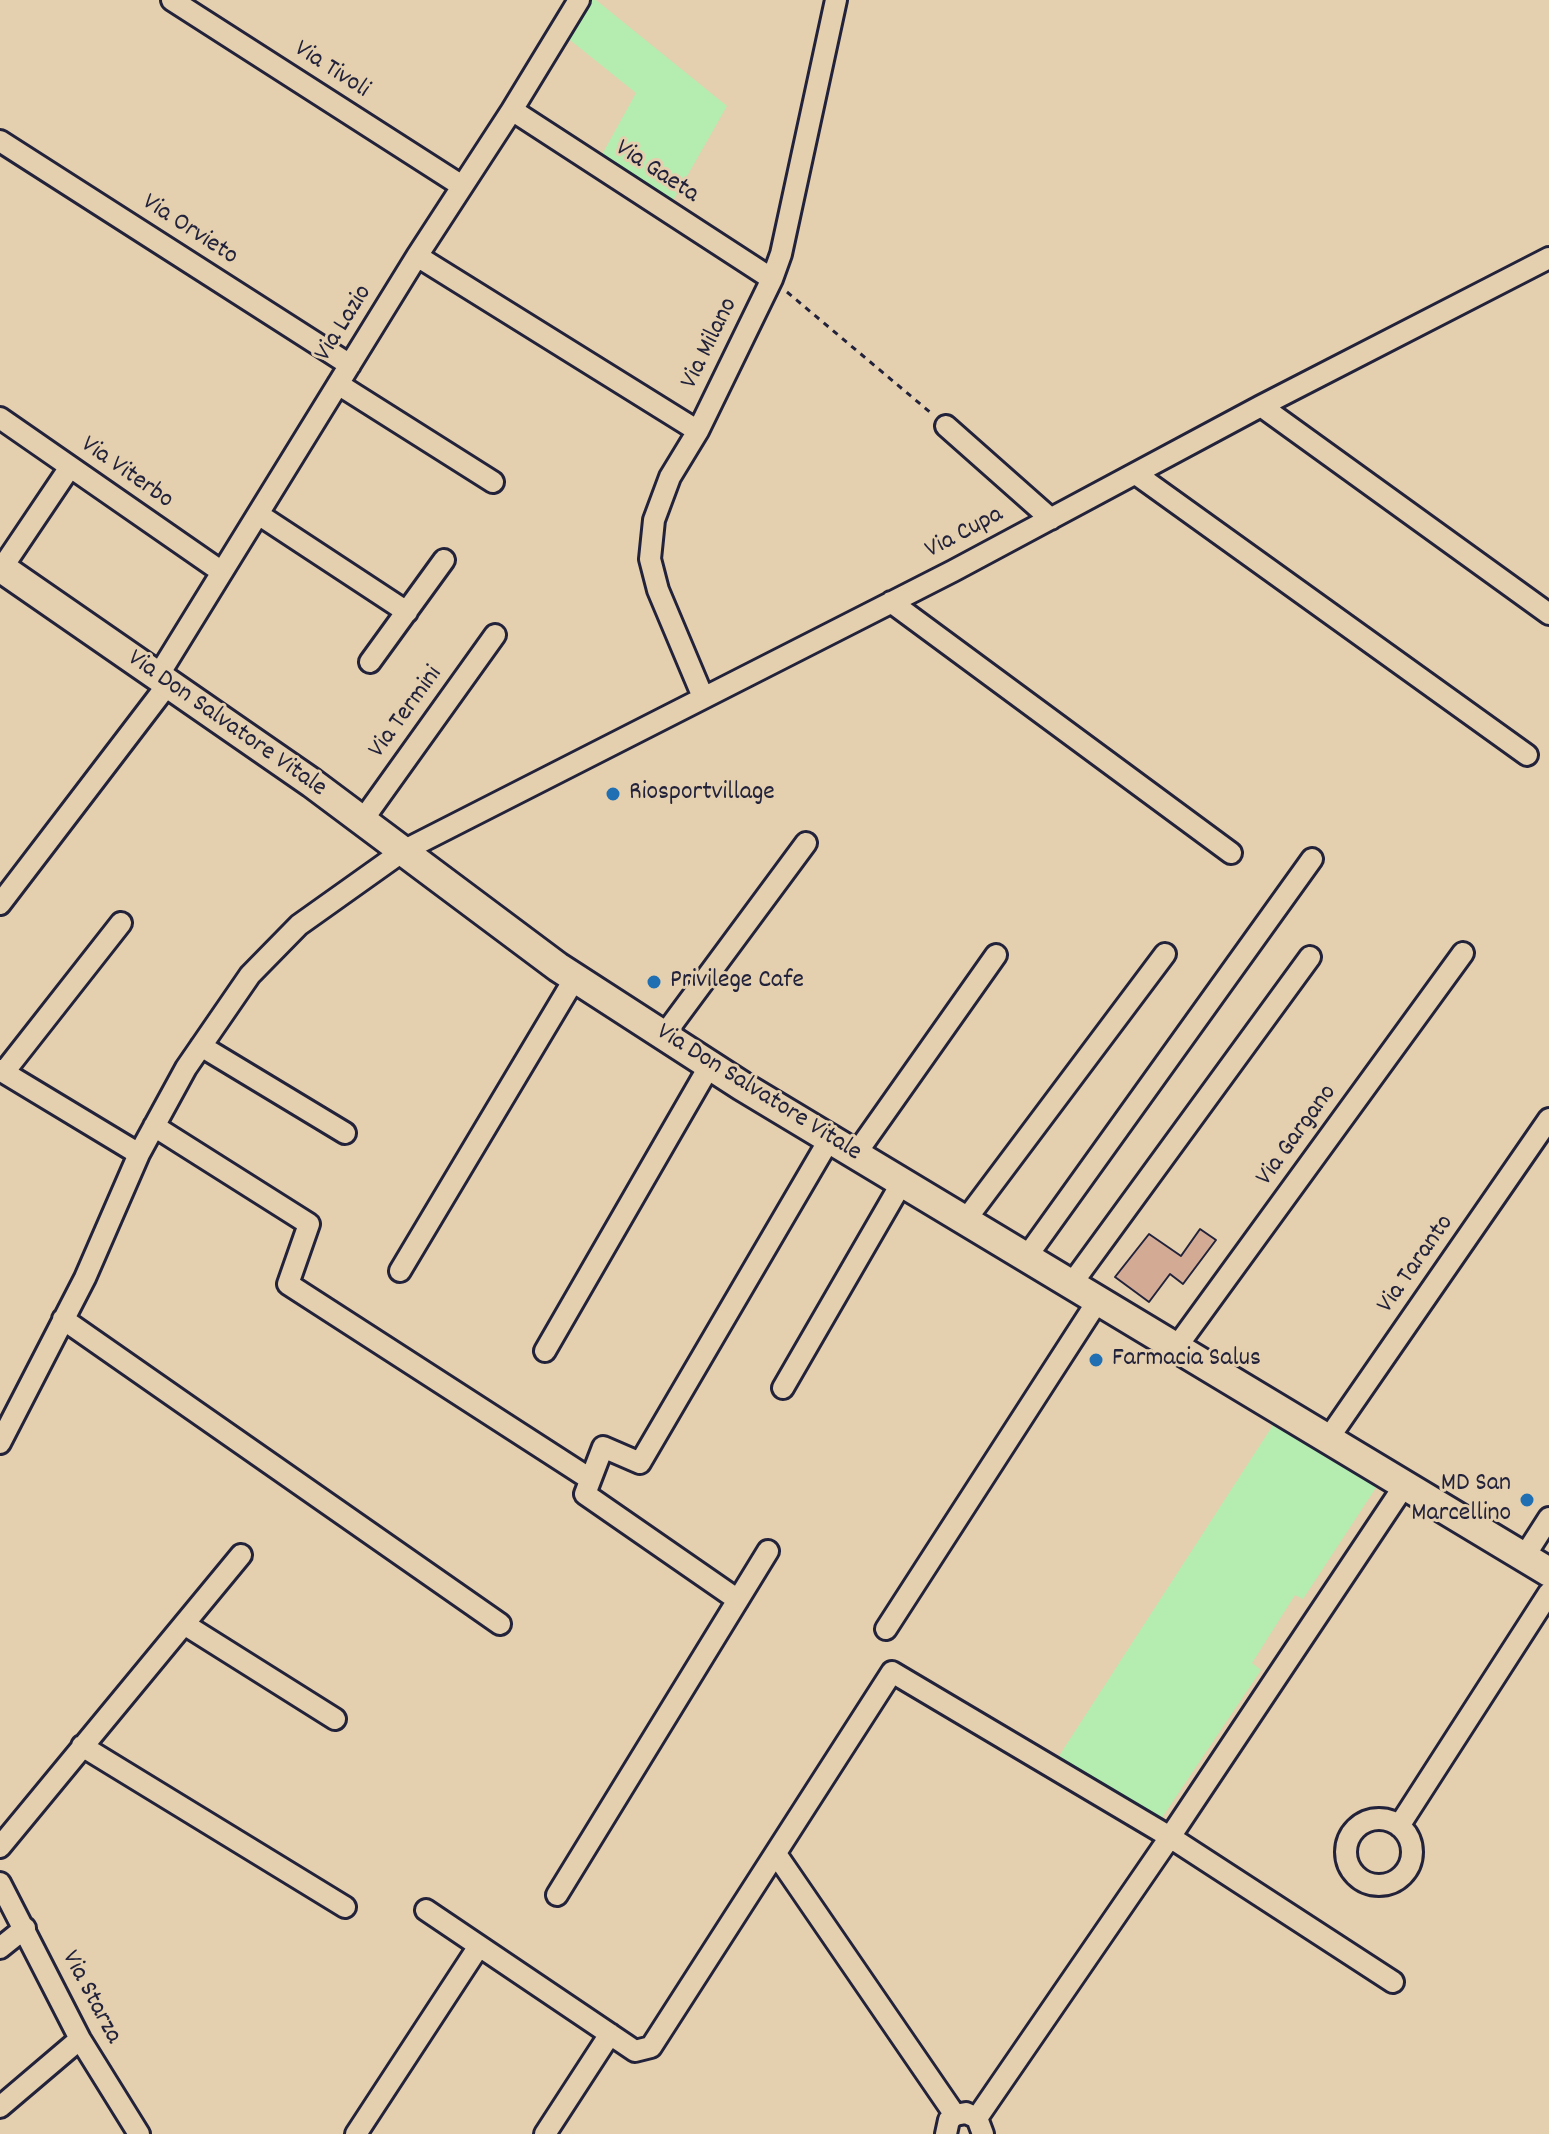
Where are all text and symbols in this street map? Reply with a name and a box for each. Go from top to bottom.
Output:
street label: Via Tivoli [287,35,375,107]
street label: Via Gaeta [608,134,704,212]
street label: Via Orvieto [135,188,243,274]
street label: Via Lazio [309,280,381,368]
street label: Via Milano [676,293,746,395]
street label: Via Viterbo [74,431,178,517]
street label: Via Cupa [921,501,1009,567]
street label: Via Don Salvatore Vitale [120,645,332,805]
street label: Via Termini [363,661,451,765]
place label: Riosportvillage [629,778,775,810]
marker: Riosportvillage [604,785,622,803]
place label: Privilege Cafe [670,966,804,998]
marker: Privilege Cafe [645,973,663,991]
street label: Via Don Salvatore Vitale [650,1018,866,1170]
street label: Via Gargano [1251,1079,1345,1193]
street label: Via Taranto [1372,1210,1462,1320]
place label: Farmacia Salus [1112,1344,1261,1376]
marker: Farmacia Salus [1087,1351,1105,1369]
place label: MD San Marcellino [1411,1469,1511,1530]
marker: MD San Marcellino [1518,1491,1536,1509]
street label: Via Starza [53,1946,127,2050]

